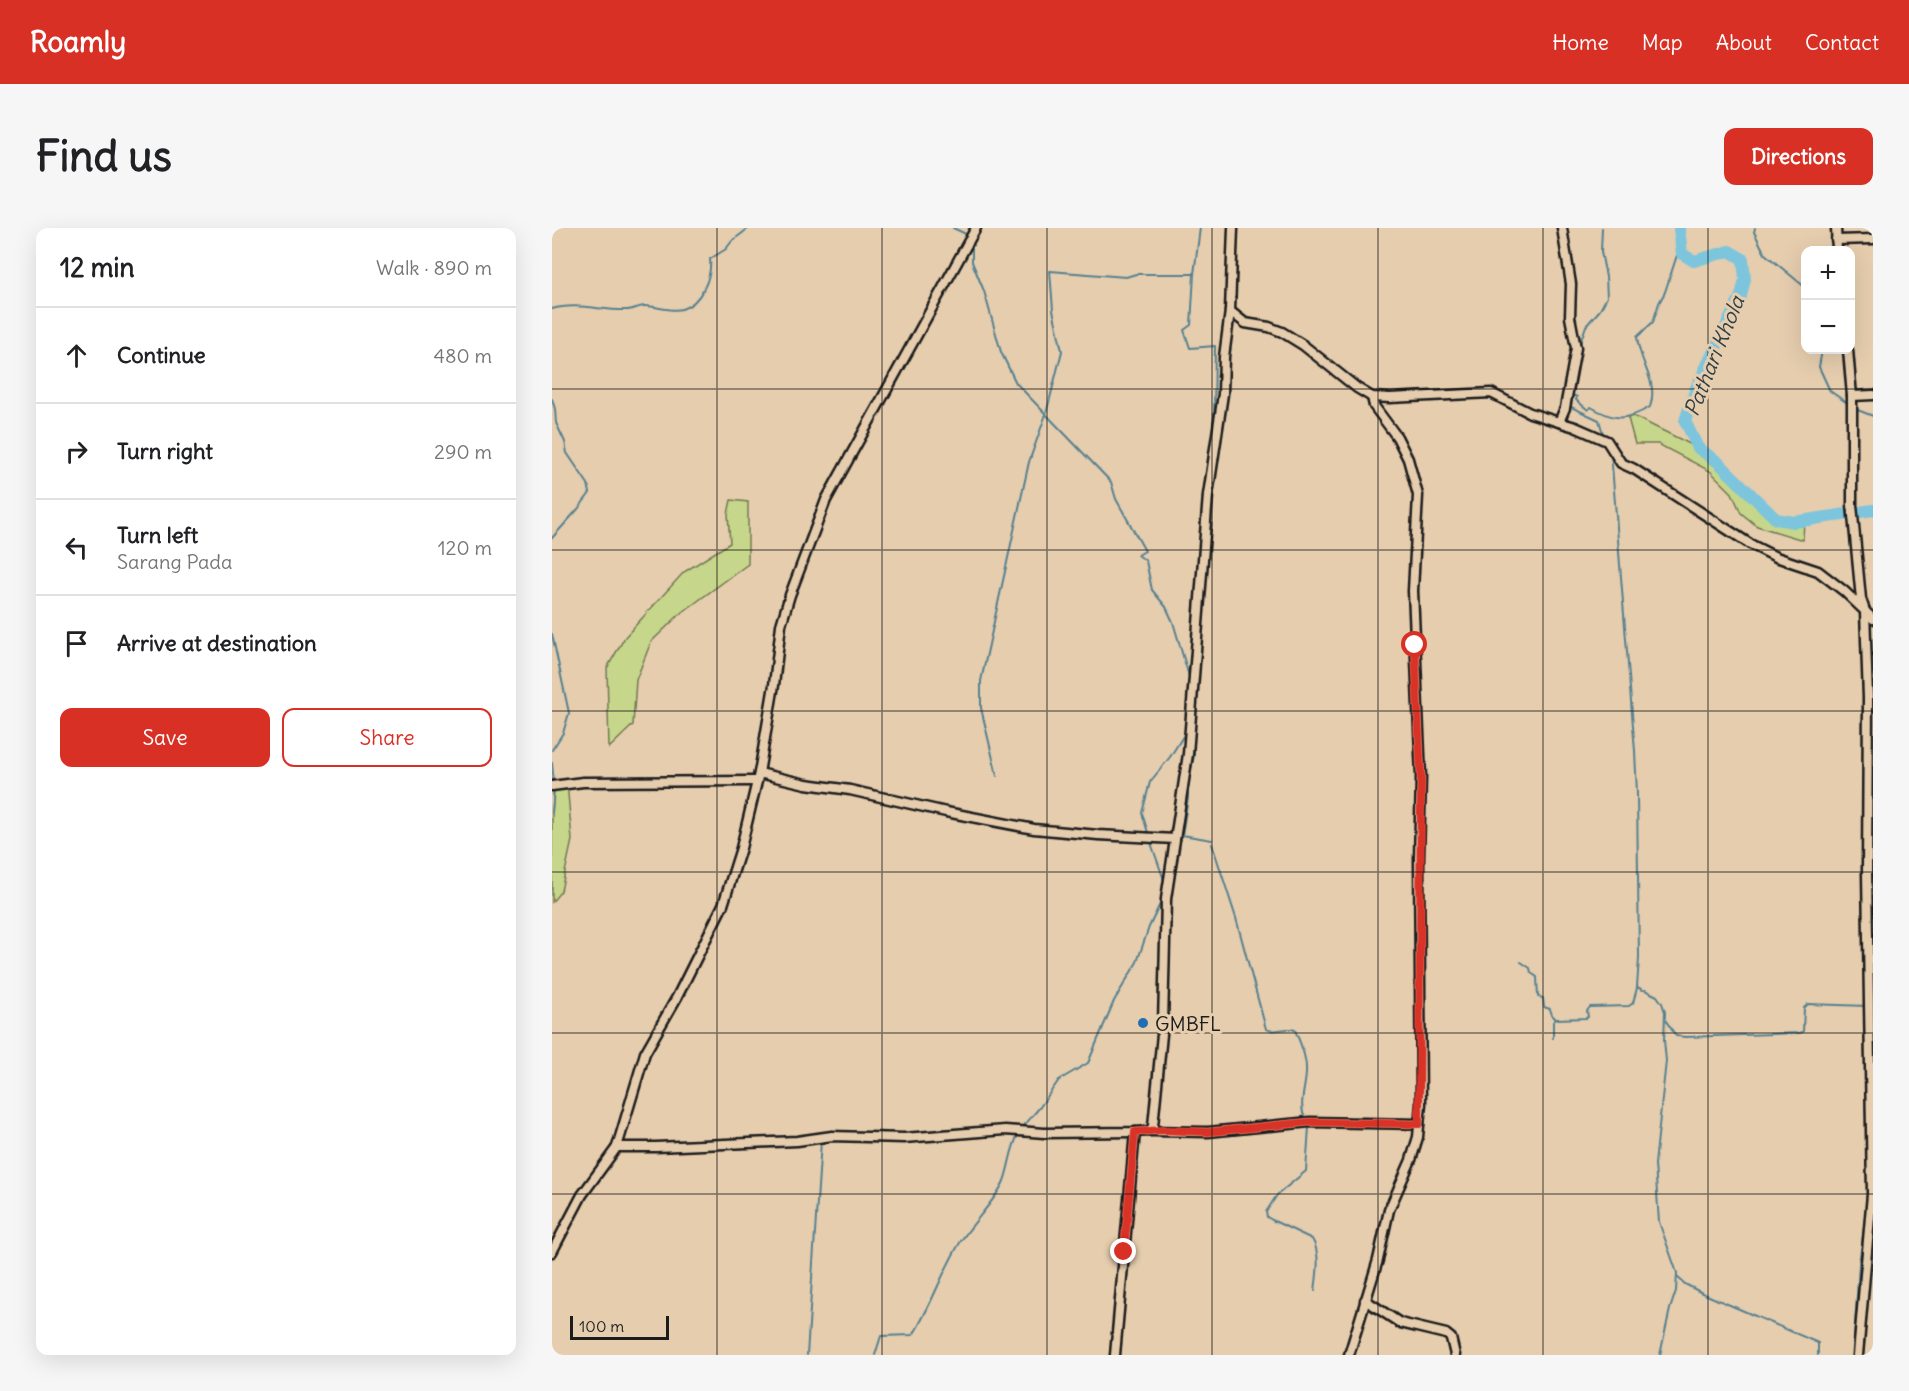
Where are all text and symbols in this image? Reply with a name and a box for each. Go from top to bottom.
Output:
text: Roamly [30,24,126,60]
text: Home [1552,29,1609,56]
text: Map [1642,29,1683,56]
text: About [1716,29,1772,56]
text: Contact [1805,29,1879,56]
button: Directions [1724,128,1873,185]
text: Find us [36,130,172,182]
map controls [1801,246,1855,354]
button: + [1801,246,1855,300]
text: 12 min [60,251,134,284]
text: Walk · 890 m [376,255,492,280]
water label: Pathari Khola [1678,291,1751,420]
button: − [1801,300,1855,354]
icon: ahead [60,339,93,372]
text: Continue [117,341,206,369]
text: 480 m [433,343,492,368]
icon: right [60,435,93,468]
text: Turn right [117,437,213,465]
text: 290 m [434,439,492,464]
text: Turn left [117,521,198,549]
icon: left [60,531,93,564]
text: 120 m [438,535,492,560]
text: Sarang Pada [117,549,232,574]
icon: arrive [60,627,93,660]
text: Arrive at destination [117,629,317,657]
route start [1401,631,1427,657]
button: Save [60,708,270,767]
button: Share [282,708,492,767]
place label: GMBFL [1155,1011,1221,1036]
marker: GMBFL [1136,1016,1150,1030]
route end [1110,1238,1136,1264]
scale bar [570,1313,669,1340]
text: 100 m [579,1316,624,1336]

